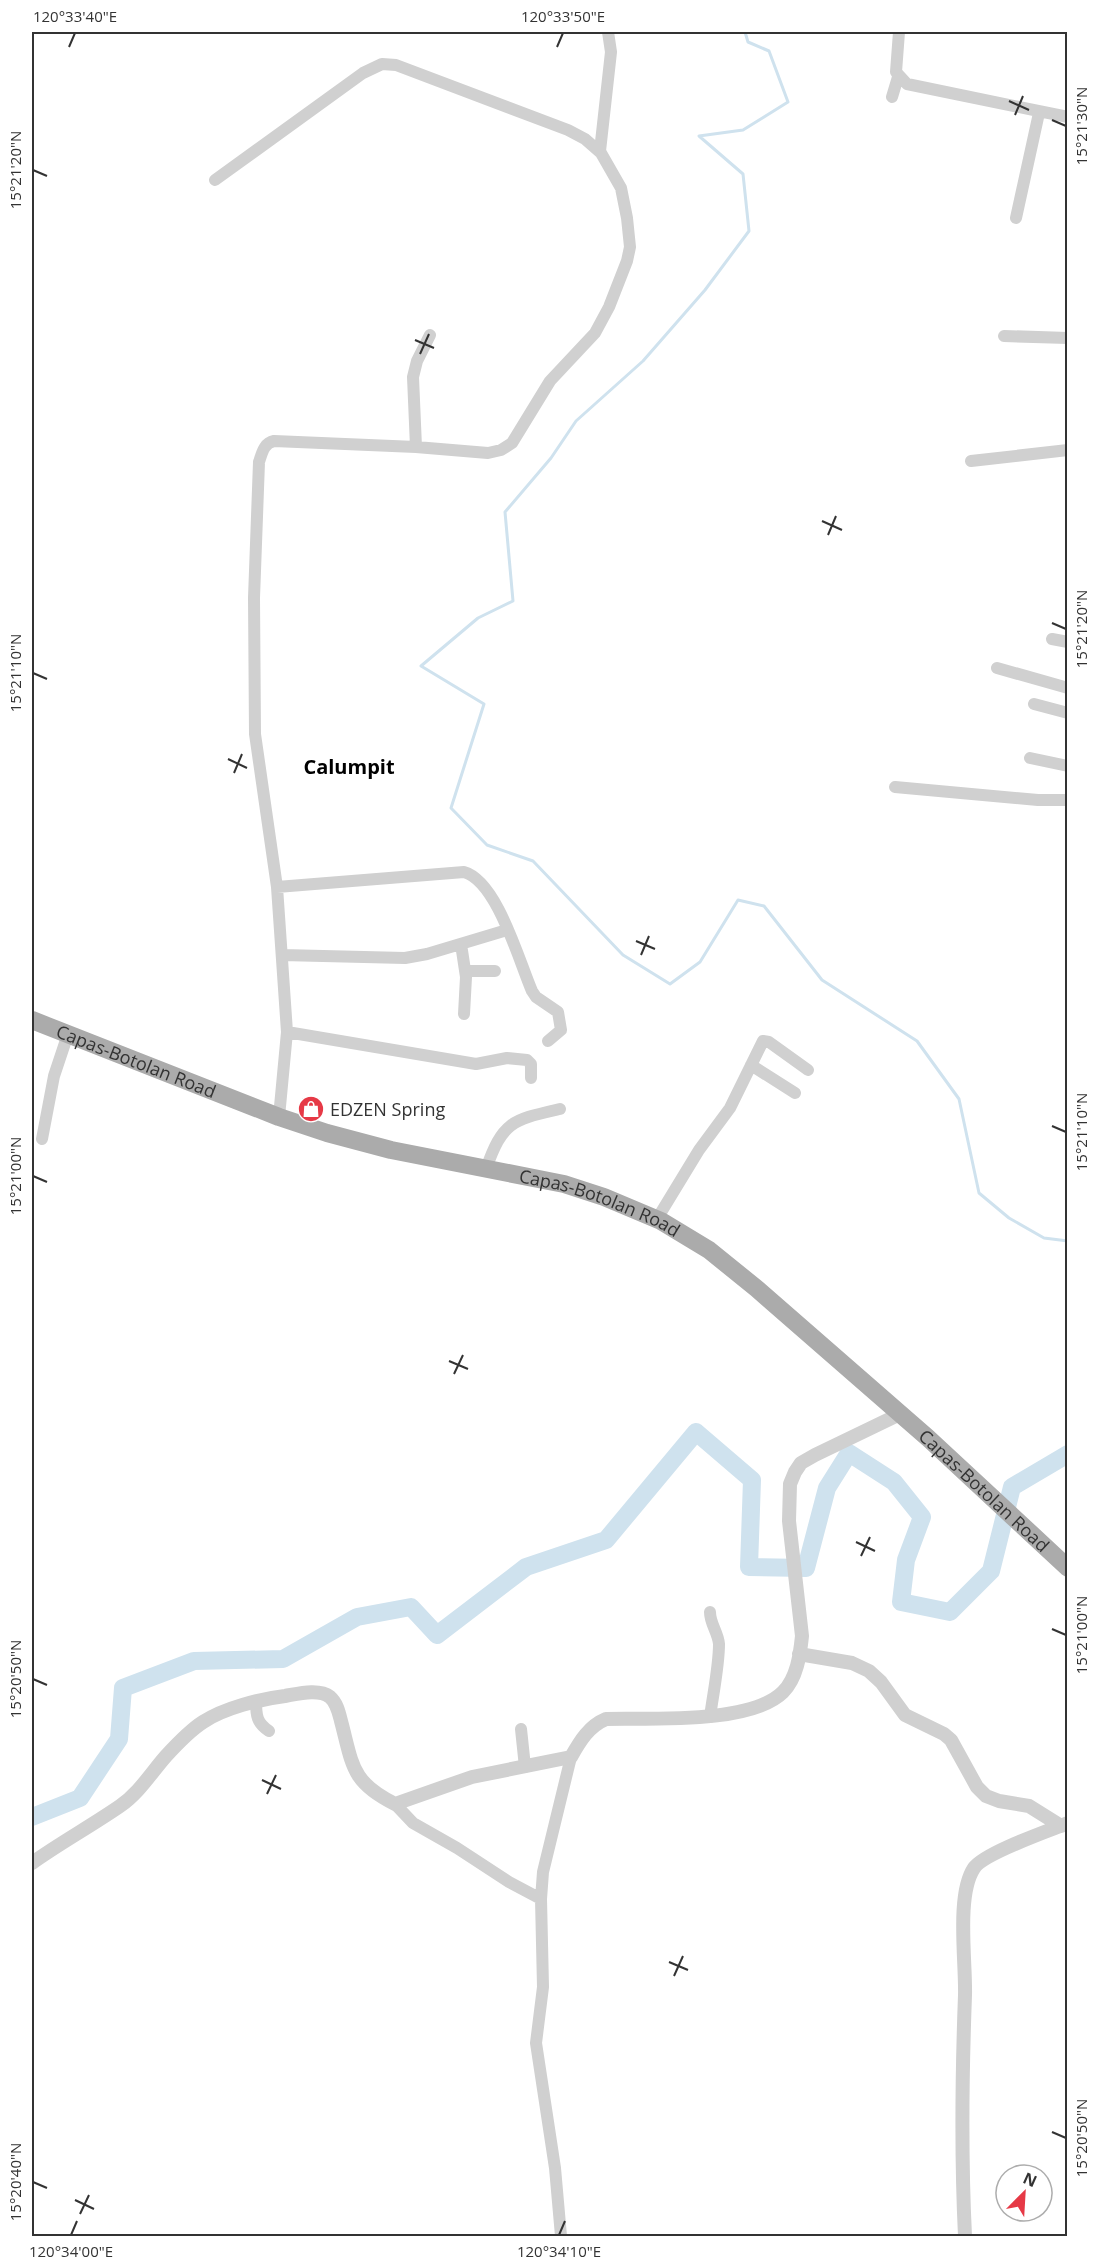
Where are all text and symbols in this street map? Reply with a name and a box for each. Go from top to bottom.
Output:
text: 120°33'40"E [33,6,117,26]
text: 120°33'50"E [521,6,605,26]
text: 15°21'30"N [1071,87,1091,165]
text: 15°21'20"N [5,131,25,209]
text: 15°21'20"N [1071,590,1091,668]
text: 15°21'10"N [5,634,25,712]
district label: Calumpit [303,753,395,780]
street label: Capas-Botolan Road [53,1019,220,1103]
text: 15°21'10"N [1071,1093,1091,1171]
shop icon: EDZEN Spring [296,1094,326,1124]
place label: EDZEN Spring [330,1097,445,1121]
text: 15°21'00"N [5,1137,25,1215]
street label: Capas-Botolan Road [517,1163,685,1242]
street label: Capas-Botolan Road [914,1424,1055,1557]
text: 15°21'00"N [1071,1596,1091,1674]
text: 15°20'50"N [5,1640,25,1718]
text: 15°20'50"N [1071,2099,1091,2177]
text: 15°20'40"N [5,2143,25,2221]
north arrow [994,2163,1054,2223]
text: N [1020,2167,1041,2192]
text: 120°34'00"E [29,2241,113,2261]
text: 120°34'10"E [517,2241,601,2261]

